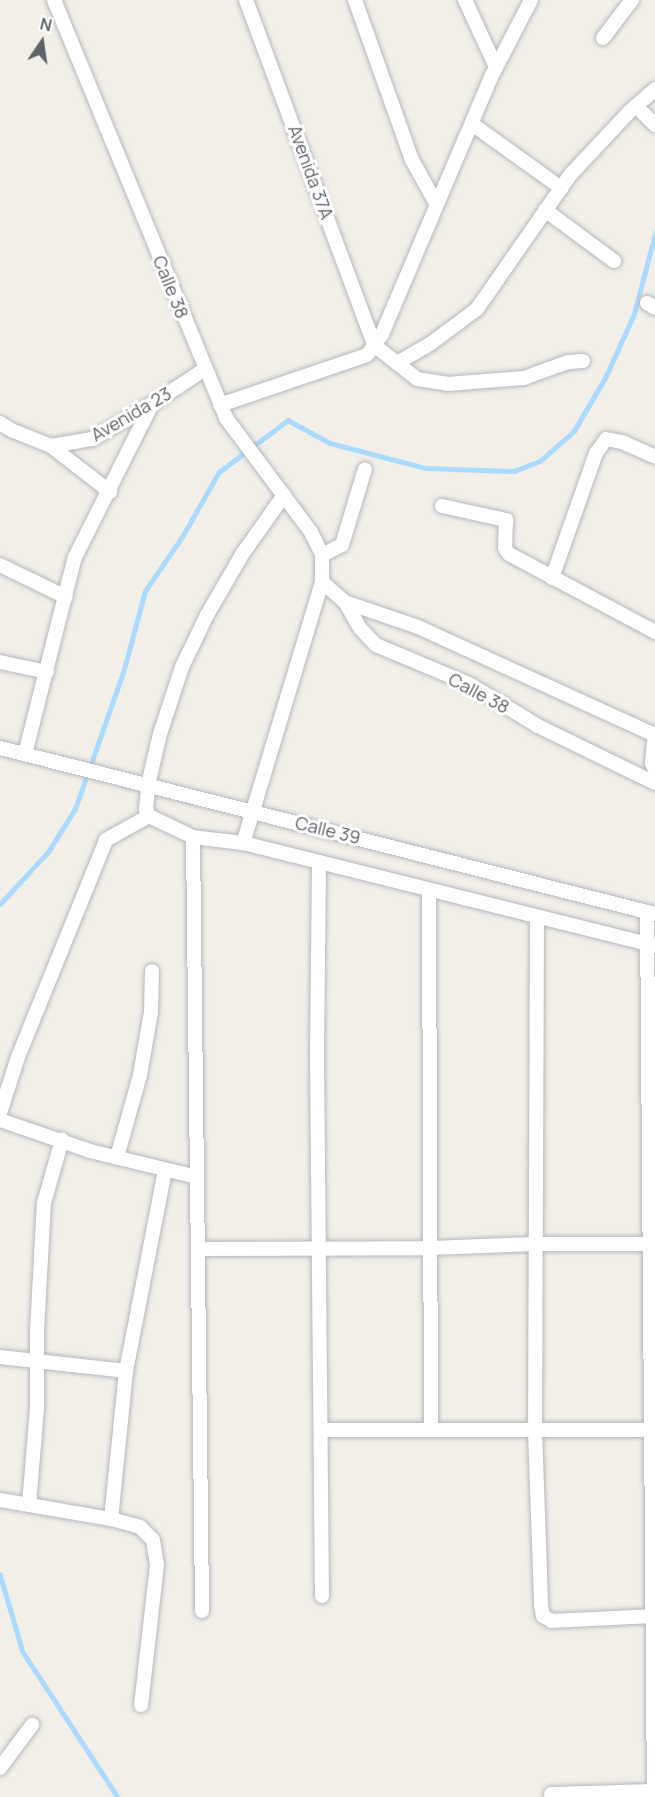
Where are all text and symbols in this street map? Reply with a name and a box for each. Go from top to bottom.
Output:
north arrow [12,12,72,72]
text: N [38,12,54,36]
street label: Avenida 37A [284,122,338,222]
street label: Calle 38 [149,252,193,322]
street label: Avenida 23 [87,382,175,446]
street label: Calle 38 [445,668,513,718]
street label: Calle 39 [293,811,363,849]

